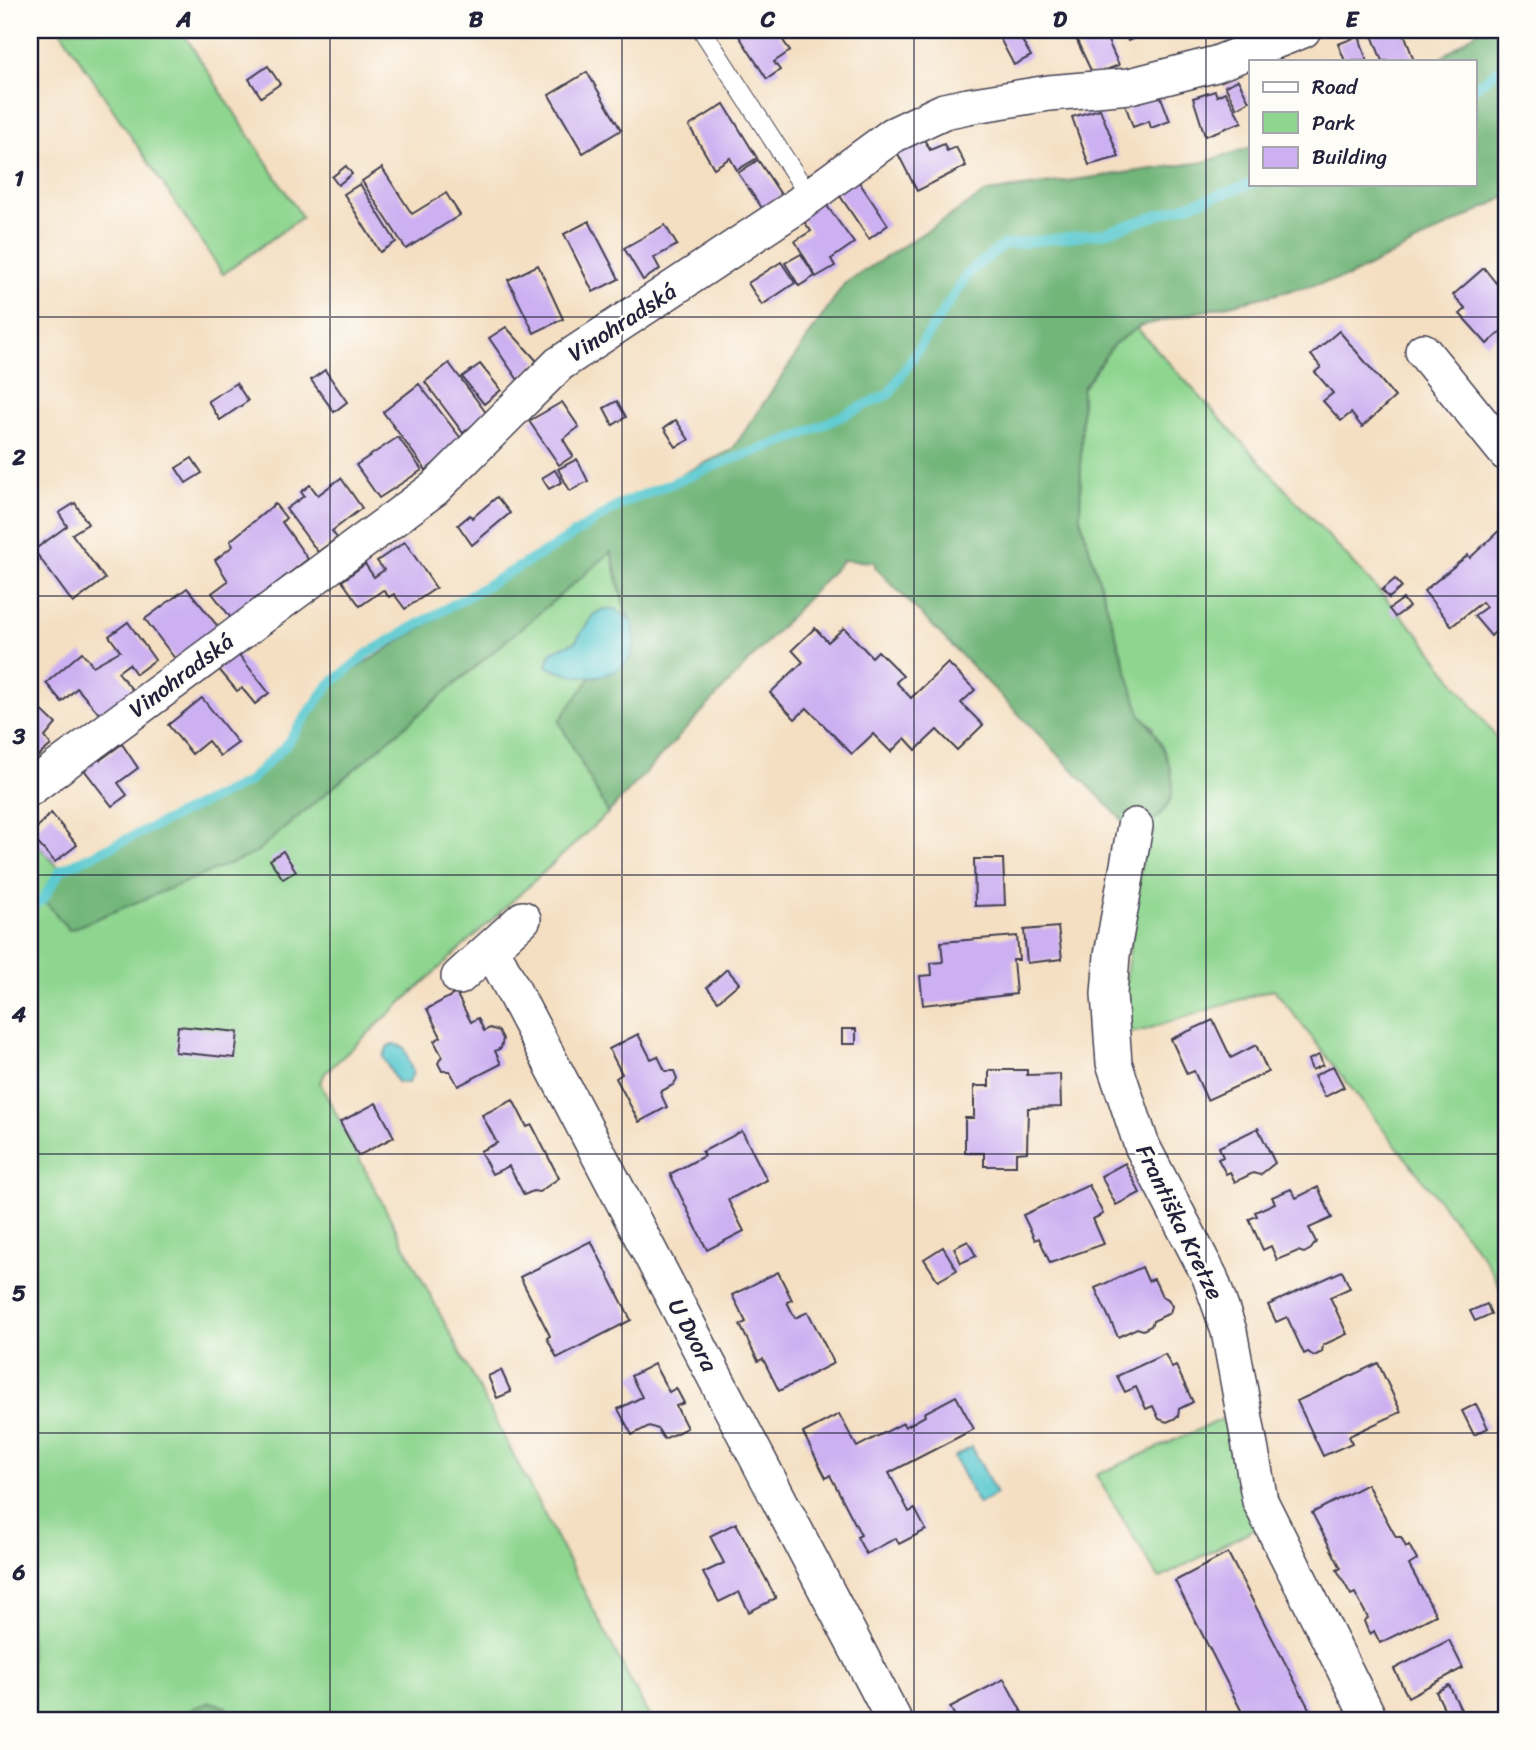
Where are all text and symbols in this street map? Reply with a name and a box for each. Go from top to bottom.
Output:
text: A [175,0,192,40]
text: B [469,0,484,40]
text: C [760,0,776,40]
text: D [1053,0,1068,40]
text: E [1346,0,1361,40]
legend [1249,60,1476,186]
text: Road [1312,68,1359,106]
text: Park [1312,104,1355,142]
text: Building [1312,138,1388,176]
text: 1 [14,158,24,199]
street label: Vinohradská [559,272,685,373]
text: 2 [11,437,26,478]
street label: Vinohradská [120,622,243,729]
text: 3 [12,716,26,757]
text: 4 [11,994,27,1035]
street label: Františka Kretze [1124,1137,1235,1307]
text: 5 [12,1273,26,1314]
street label: U Dvora [656,1291,729,1380]
text: 6 [11,1552,26,1593]

